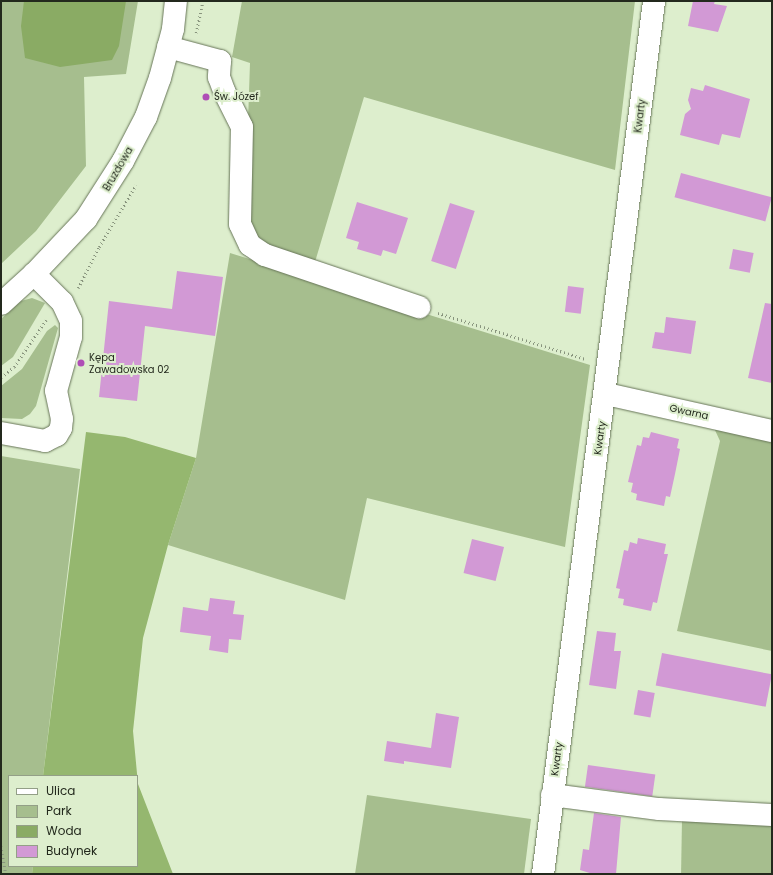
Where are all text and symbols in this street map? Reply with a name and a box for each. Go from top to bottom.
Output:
place label: Św. Józef [214,91,259,103]
marker: Św. Józef [201,92,211,102]
street label: Kwarty [632,98,648,134]
street label: Bruzdowa [101,145,135,193]
place label: Kępa Zawadowska 02 [89,351,169,374]
marker: Kępa Zawadowska 02 [76,358,86,368]
street label: Gwarna [668,402,710,422]
street label: Kwarty [592,420,608,456]
street label: Kwarty [549,741,565,777]
legend [8,775,138,867]
text: Ulica [46,782,75,799]
text: Park [46,802,72,819]
text: Woda [46,822,82,839]
text: Budynek [46,842,97,859]

